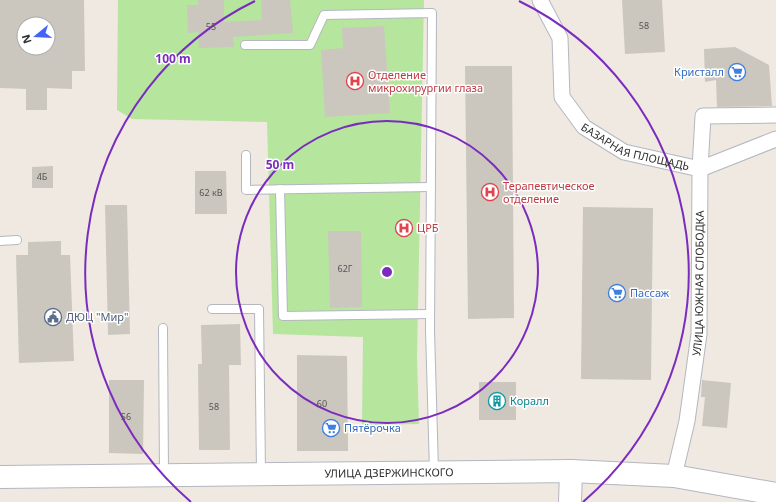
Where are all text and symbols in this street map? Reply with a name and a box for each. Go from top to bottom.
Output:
north arrow [16,16,56,56]
house number: 58 [639,19,649,32]
house number: 55 [206,20,216,33]
text: N [17,33,35,46]
text: 100 m [155,50,191,67]
supermarket icon: Кристалл [727,62,747,82]
place label: Кристалл [674,64,724,79]
place label: Отделение микрохирургии глаза [368,67,483,95]
hospital icon: Отделение микрохирургии глаза [345,71,365,91]
street label: БАЗАРНАЯ ПЛОЩАДЬ [578,119,691,173]
text: 50 m [266,156,294,173]
house number: 4Б [37,170,48,183]
place label: Терапевтическое отделение [503,178,595,206]
hospital icon: Терапевтическое отделение [480,182,500,202]
house number: 62 кВ [199,186,223,199]
street label: УЛИЦА ЮЖНАЯ СЛОБОДКА [688,209,707,357]
hospital icon: ЦРБ [394,218,414,238]
place label: ЦРБ [417,220,439,235]
house number: 62Г [338,262,353,275]
centre of rings [380,265,394,279]
supermarket icon: Пассаж [607,283,627,303]
place label: Пассаж [630,285,670,300]
public building icon: ДЮЦ "Мир" [43,307,63,327]
place label: ДЮЦ "Мир" [66,309,128,324]
building icon: Коралл [487,391,507,411]
place label: Коралл [510,393,549,408]
house number: 60 [317,397,327,410]
house number: 58 [209,400,219,413]
house number: 56 [121,410,131,423]
supermarket icon: Пятёрочка [321,418,341,438]
place label: Пятёрочка [344,420,401,435]
street label: УЛИЦА ДЗЕРЖИНСКОГО [324,464,454,481]

